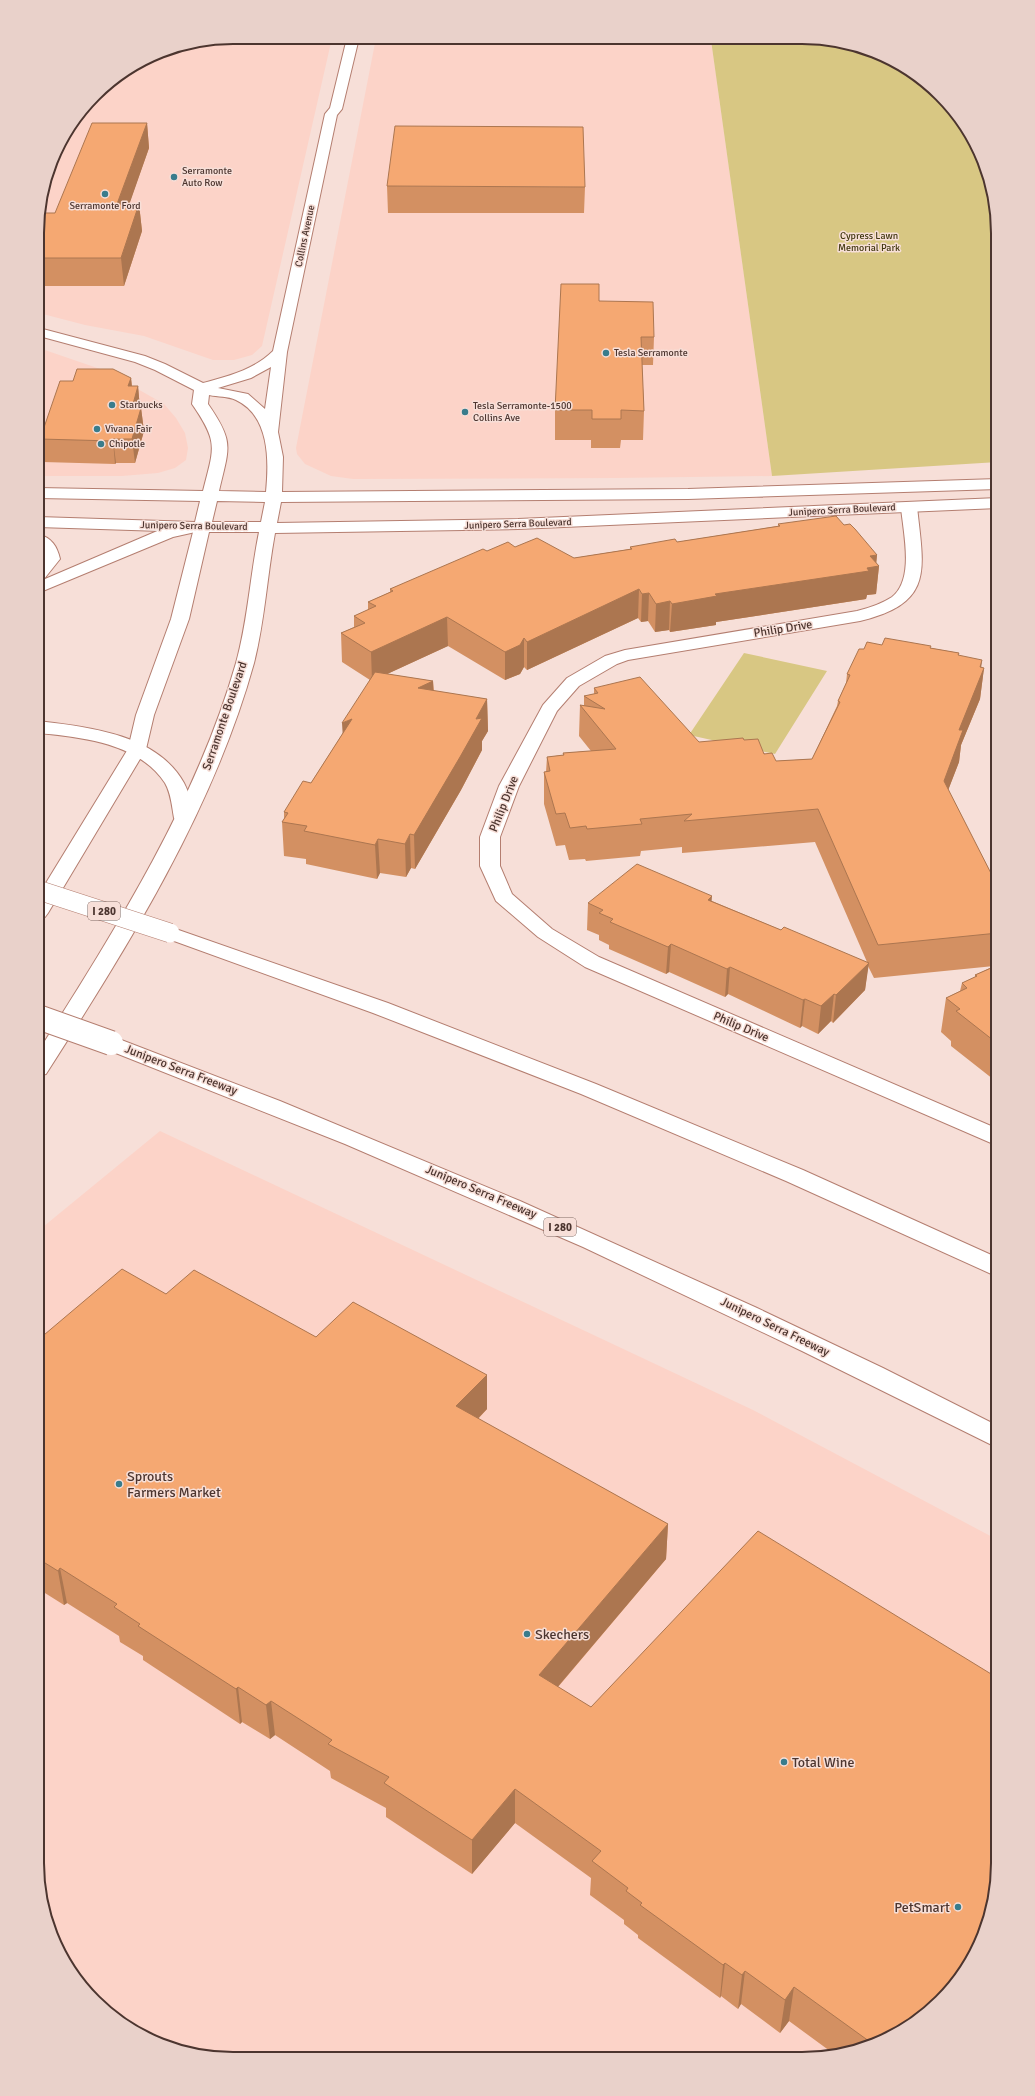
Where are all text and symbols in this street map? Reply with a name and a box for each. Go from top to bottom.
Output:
place label: Serramonte Auto Row [182,165,232,189]
marker: Serramonte Auto Row [169,172,179,182]
marker: Serramonte Ford [100,189,110,199]
place label: Serramonte Ford [69,200,141,212]
street label: Collins Avenue [293,204,317,268]
park label: Cypress Lawn Memorial Park [838,230,900,254]
place label: Tesla Serramonte [614,347,688,359]
marker: Tesla Serramonte [601,348,611,358]
place label: Starbucks [120,399,163,411]
marker: Starbucks [107,400,117,410]
place label: Tesla Serramonte-1500 Collins Ave [473,400,572,424]
marker: Tesla Serramonte-1500 Collins Ave [460,407,470,417]
place label: Vivana Fair [105,423,152,435]
marker: Vivana Fair [92,424,102,434]
place label: Chipotle [109,438,145,450]
marker: Chipotle [96,439,106,449]
street label: Junipero Serra Boulevard [788,501,896,519]
street label: Junipero Serra Boulevard [464,516,572,532]
street label: Junipero Serra Boulevard [140,519,248,533]
street label: Philip Drive [753,617,813,641]
street label: Serramonte Boulevard [199,660,251,772]
street label: Philip Drive [486,774,522,834]
road number: I 280 [88,902,120,920]
street label: Philip Drive [711,1009,771,1045]
street label: Junipero Serra Freeway [123,1042,240,1099]
street label: Junipero Serra Freeway [423,1162,539,1222]
road number: I 280 [544,1218,576,1236]
street label: Junipero Serra Freeway [718,1294,832,1360]
place label: Sprouts Farmers Market [127,1468,221,1501]
marker: Sprouts Farmers Market [114,1479,124,1489]
place label: Skechers [535,1626,589,1643]
marker: Skechers [522,1629,532,1639]
place label: Total Wine [792,1754,854,1771]
marker: Total Wine [779,1757,789,1767]
place label: PetSmart [894,1899,950,1916]
marker: PetSmart [953,1902,963,1912]

